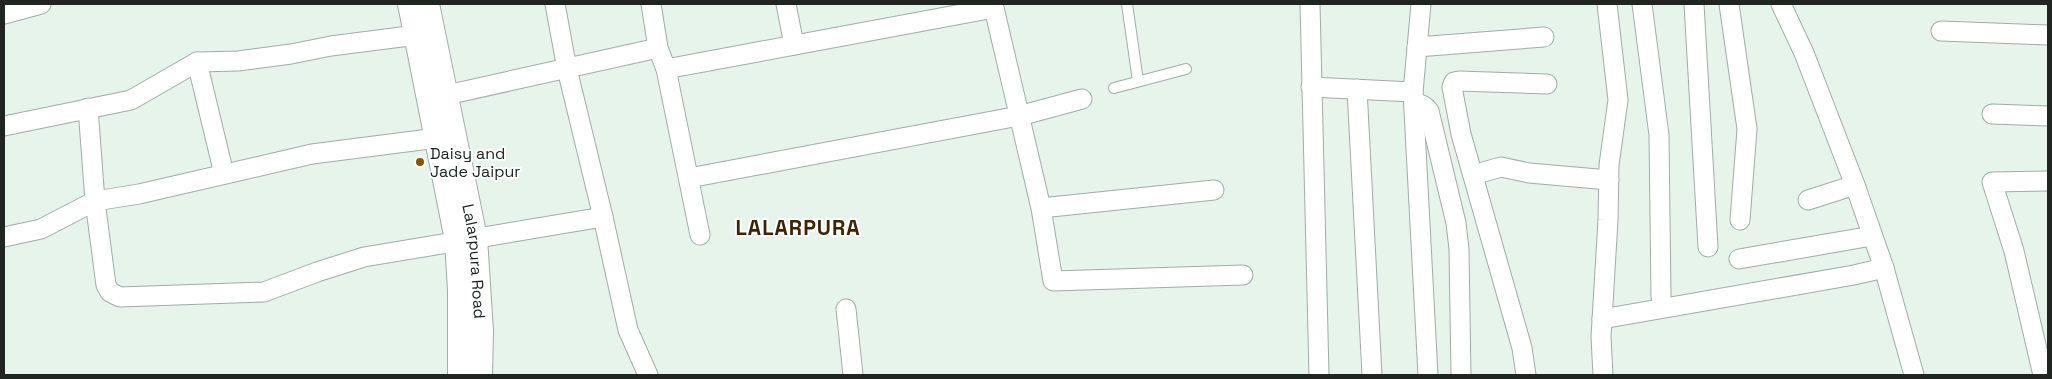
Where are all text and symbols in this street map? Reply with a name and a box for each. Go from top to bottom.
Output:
place label: Daisy and Jade Jaipur [430,143,520,182]
marker: Daisy and Jade Jaipur [414,156,426,168]
street label: Lalarpura Road [458,202,491,319]
district label: LALARPURA [735,214,861,241]

